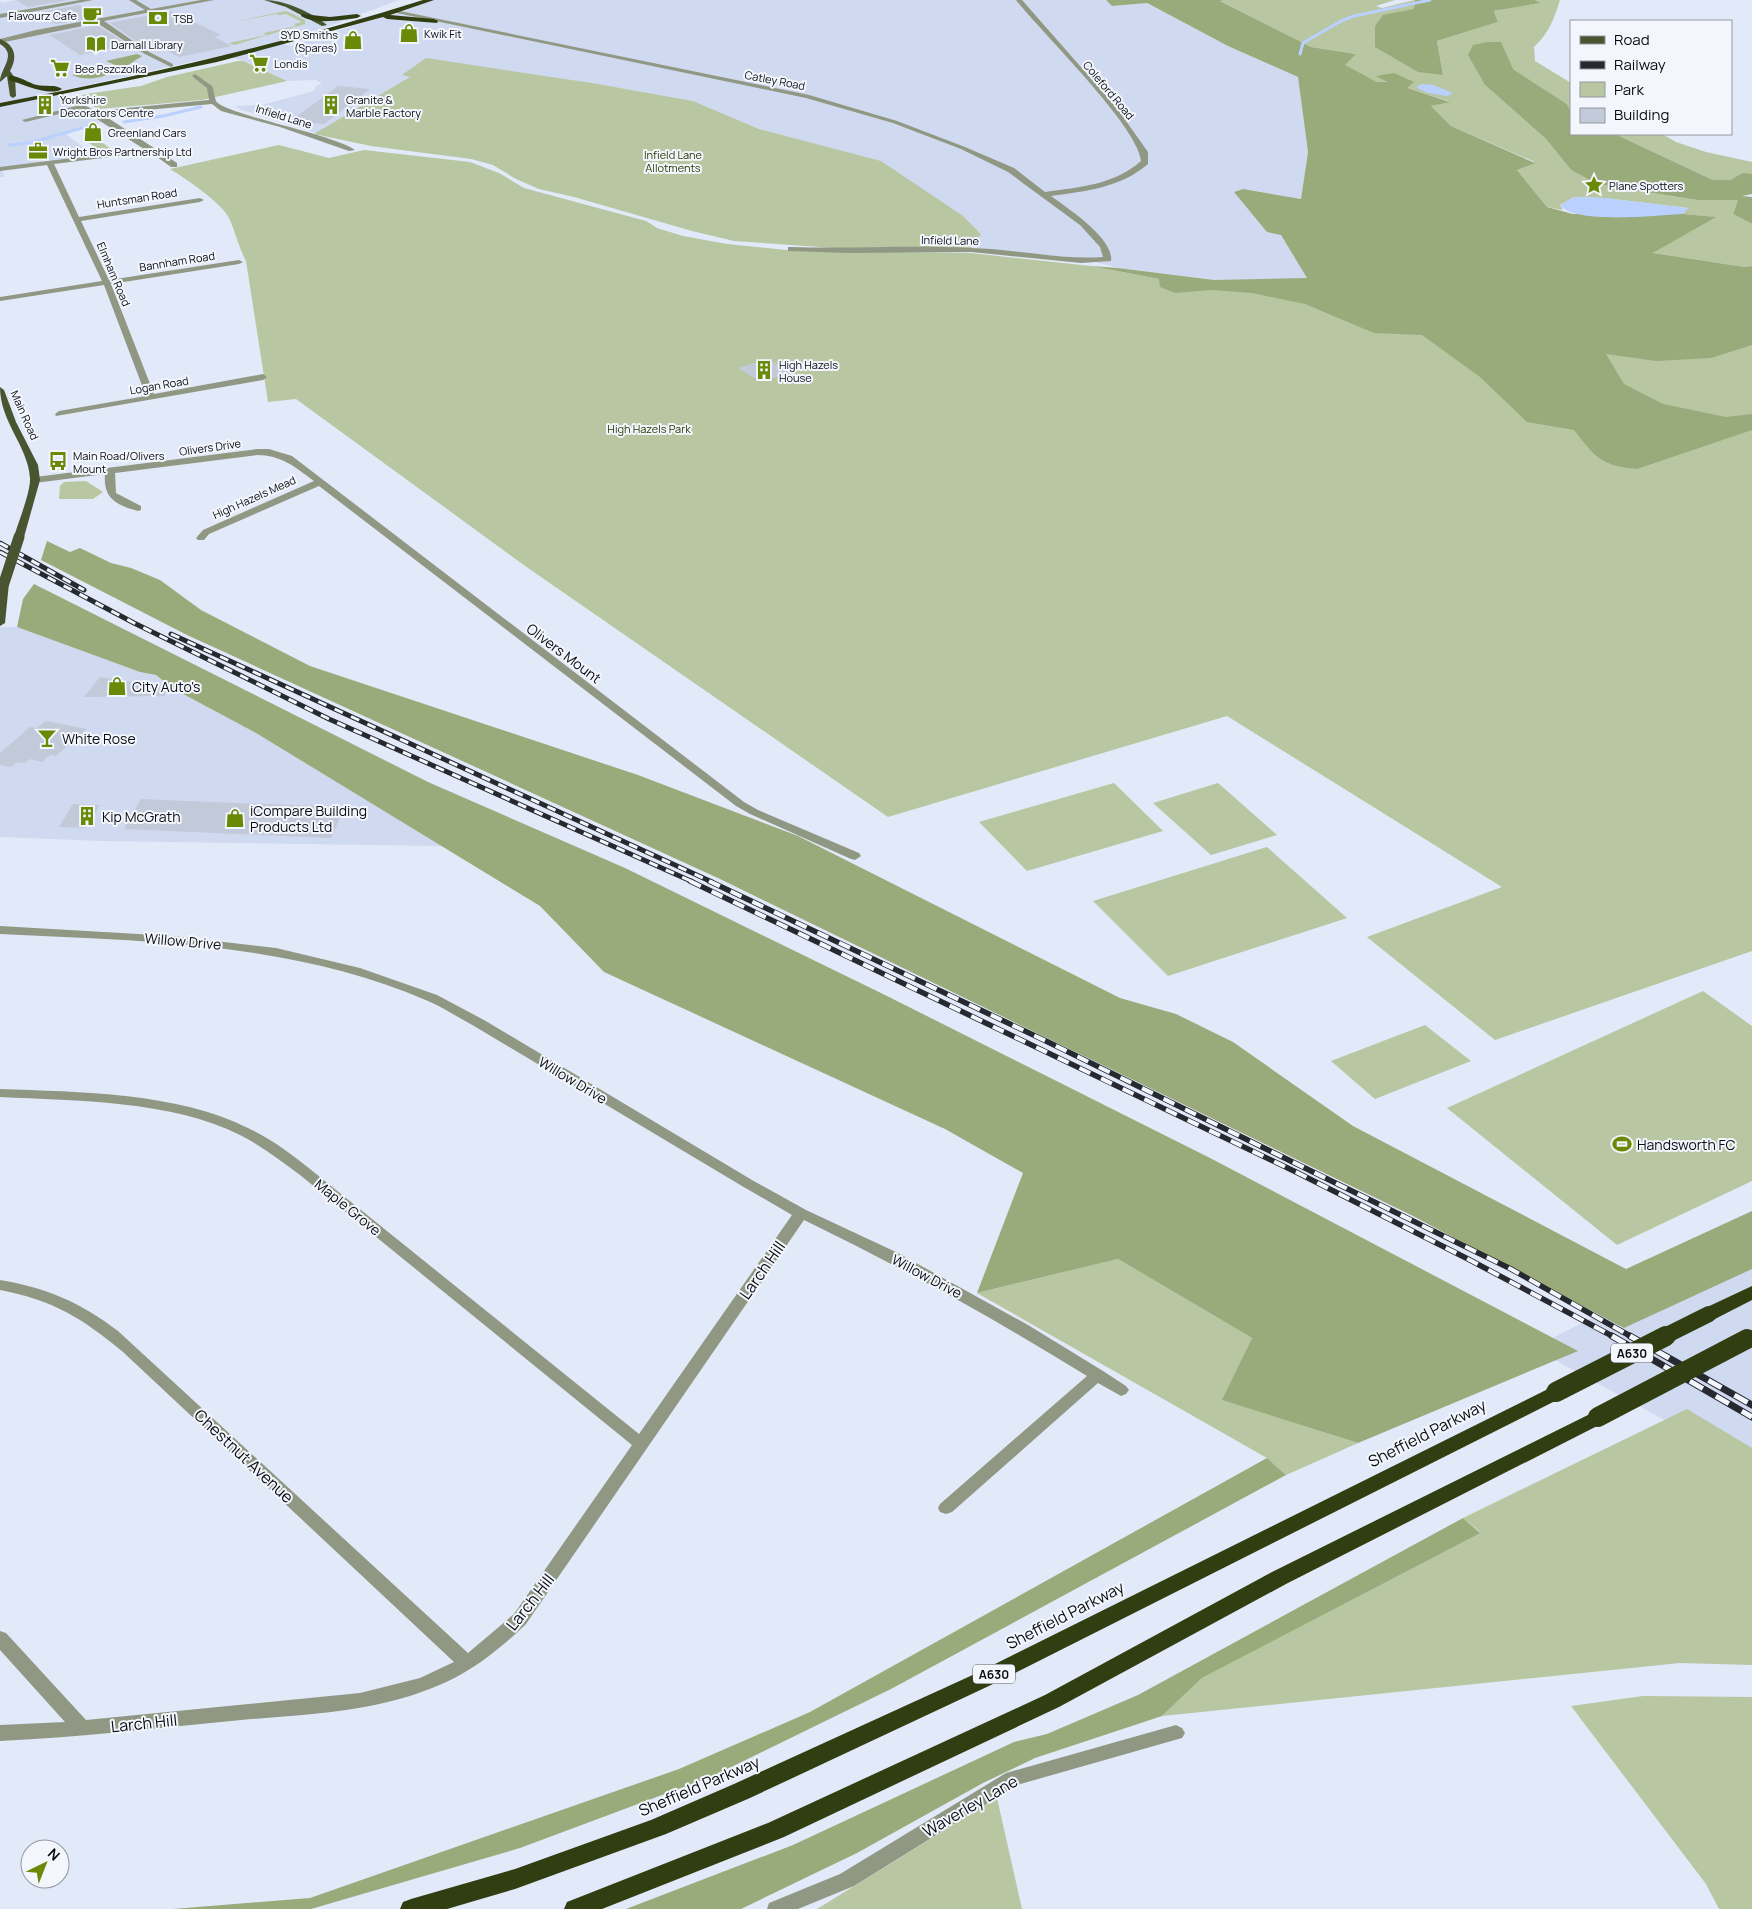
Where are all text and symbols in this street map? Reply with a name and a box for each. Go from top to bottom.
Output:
cafe icon: Flavourz Cafe [81,4,103,26]
bank icon: TSB [147,7,169,29]
place label: Flavourz Cafe [9,8,78,23]
place label: TSB [173,11,193,26]
legend [1570,20,1732,135]
shop icon: Kwik Fit [398,22,420,44]
place label: Kwik Fit [424,26,462,41]
place label: SYD Smiths (Spares) [280,27,338,55]
shop icon: SYD Smiths (Spares) [342,29,364,51]
text: Road [1614,29,1650,50]
library icon: Darnall Library [85,33,107,55]
place label: Darnall Library [111,37,183,52]
supermarket icon: Londis [248,52,270,74]
text: Railway [1614,54,1666,75]
place label: Londis [274,56,308,71]
supermarket icon: Bee Pszczolka [49,57,71,79]
street label: Coleford Road [1080,58,1138,122]
place label: Bee Pszczolka [75,61,147,76]
street label: Catley Road [743,67,807,93]
text: Park [1614,79,1644,100]
place label: Yorkshire Decorators Centre [60,92,154,120]
place label: Granite & Marble Factory [346,92,421,120]
building icon: Yorkshire Decorators Centre [34,94,56,116]
building icon: Granite & Marble Factory [320,94,342,116]
street label: Infield Lane [254,100,315,132]
text: Building [1614,104,1669,125]
shop icon: Greenland Cars [82,121,104,143]
place label: Greenland Cars [108,125,186,140]
office icon: Wright Bros Partnership Ltd [27,140,49,162]
place label: Wright Bros Partnership Ltd [53,144,192,159]
park label: Infield Lane Allotments [644,147,703,175]
place icon: Plane Spotters [1583,174,1605,196]
place label: Plane Spotters [1609,178,1684,193]
street label: Huntsman Road [96,184,178,212]
street label: Infield Lane [921,232,980,248]
street label: Elmham Road [94,240,134,308]
street label: Bannham Road [138,248,216,274]
place label: High Hazels House [779,357,838,385]
building icon: High Hazels House [753,359,775,381]
street label: Logan Road [128,372,190,398]
street label: Main Road [7,388,43,442]
park label: High Hazels Park [607,421,691,436]
street label: Olivers Drive [178,435,242,459]
place label: Main Road/Olivers Mount [73,448,165,476]
bus stop icon: Main Road/Olivers Mount [47,450,69,472]
street label: High Hazels Mead [210,472,298,522]
street label: Olivers Mount [523,619,606,688]
shop icon: City Auto's [106,675,128,697]
place label: City Auto's [132,677,200,696]
bar icon: White Rose [36,727,58,749]
place label: White Rose [62,729,136,748]
place label: iCompare Building Products Ltd [250,801,367,836]
building icon: Kip McGrath [76,805,98,827]
place label: Kip McGrath [102,807,181,826]
shop icon: iCompare Building Products Ltd [224,807,246,829]
street label: Willow Drive [144,928,222,954]
street label: Willow Drive [535,1052,611,1108]
sports icon: Handsworth FC [1611,1133,1633,1155]
place label: Handsworth FC [1637,1135,1736,1154]
street label: Maple Grove [311,1174,385,1240]
street label: Larch Hill [734,1236,790,1304]
street label: Willow Drive [889,1250,965,1302]
road number: A630 [1611,1344,1653,1362]
street label: Sheffield Parkway [1364,1394,1490,1472]
street label: Chestnut Avenue [190,1404,298,1508]
street label: Larch Hill [501,1569,559,1635]
street label: Sheffield Parkway [1002,1576,1128,1654]
road number: A630 [973,1665,1015,1684]
street label: Larch Hill [110,1709,178,1737]
street label: Sheffield Parkway [635,1750,763,1821]
street label: Waverley Lane [919,1770,1021,1842]
north arrow [20,1839,70,1889]
text: N [44,1844,64,1865]

